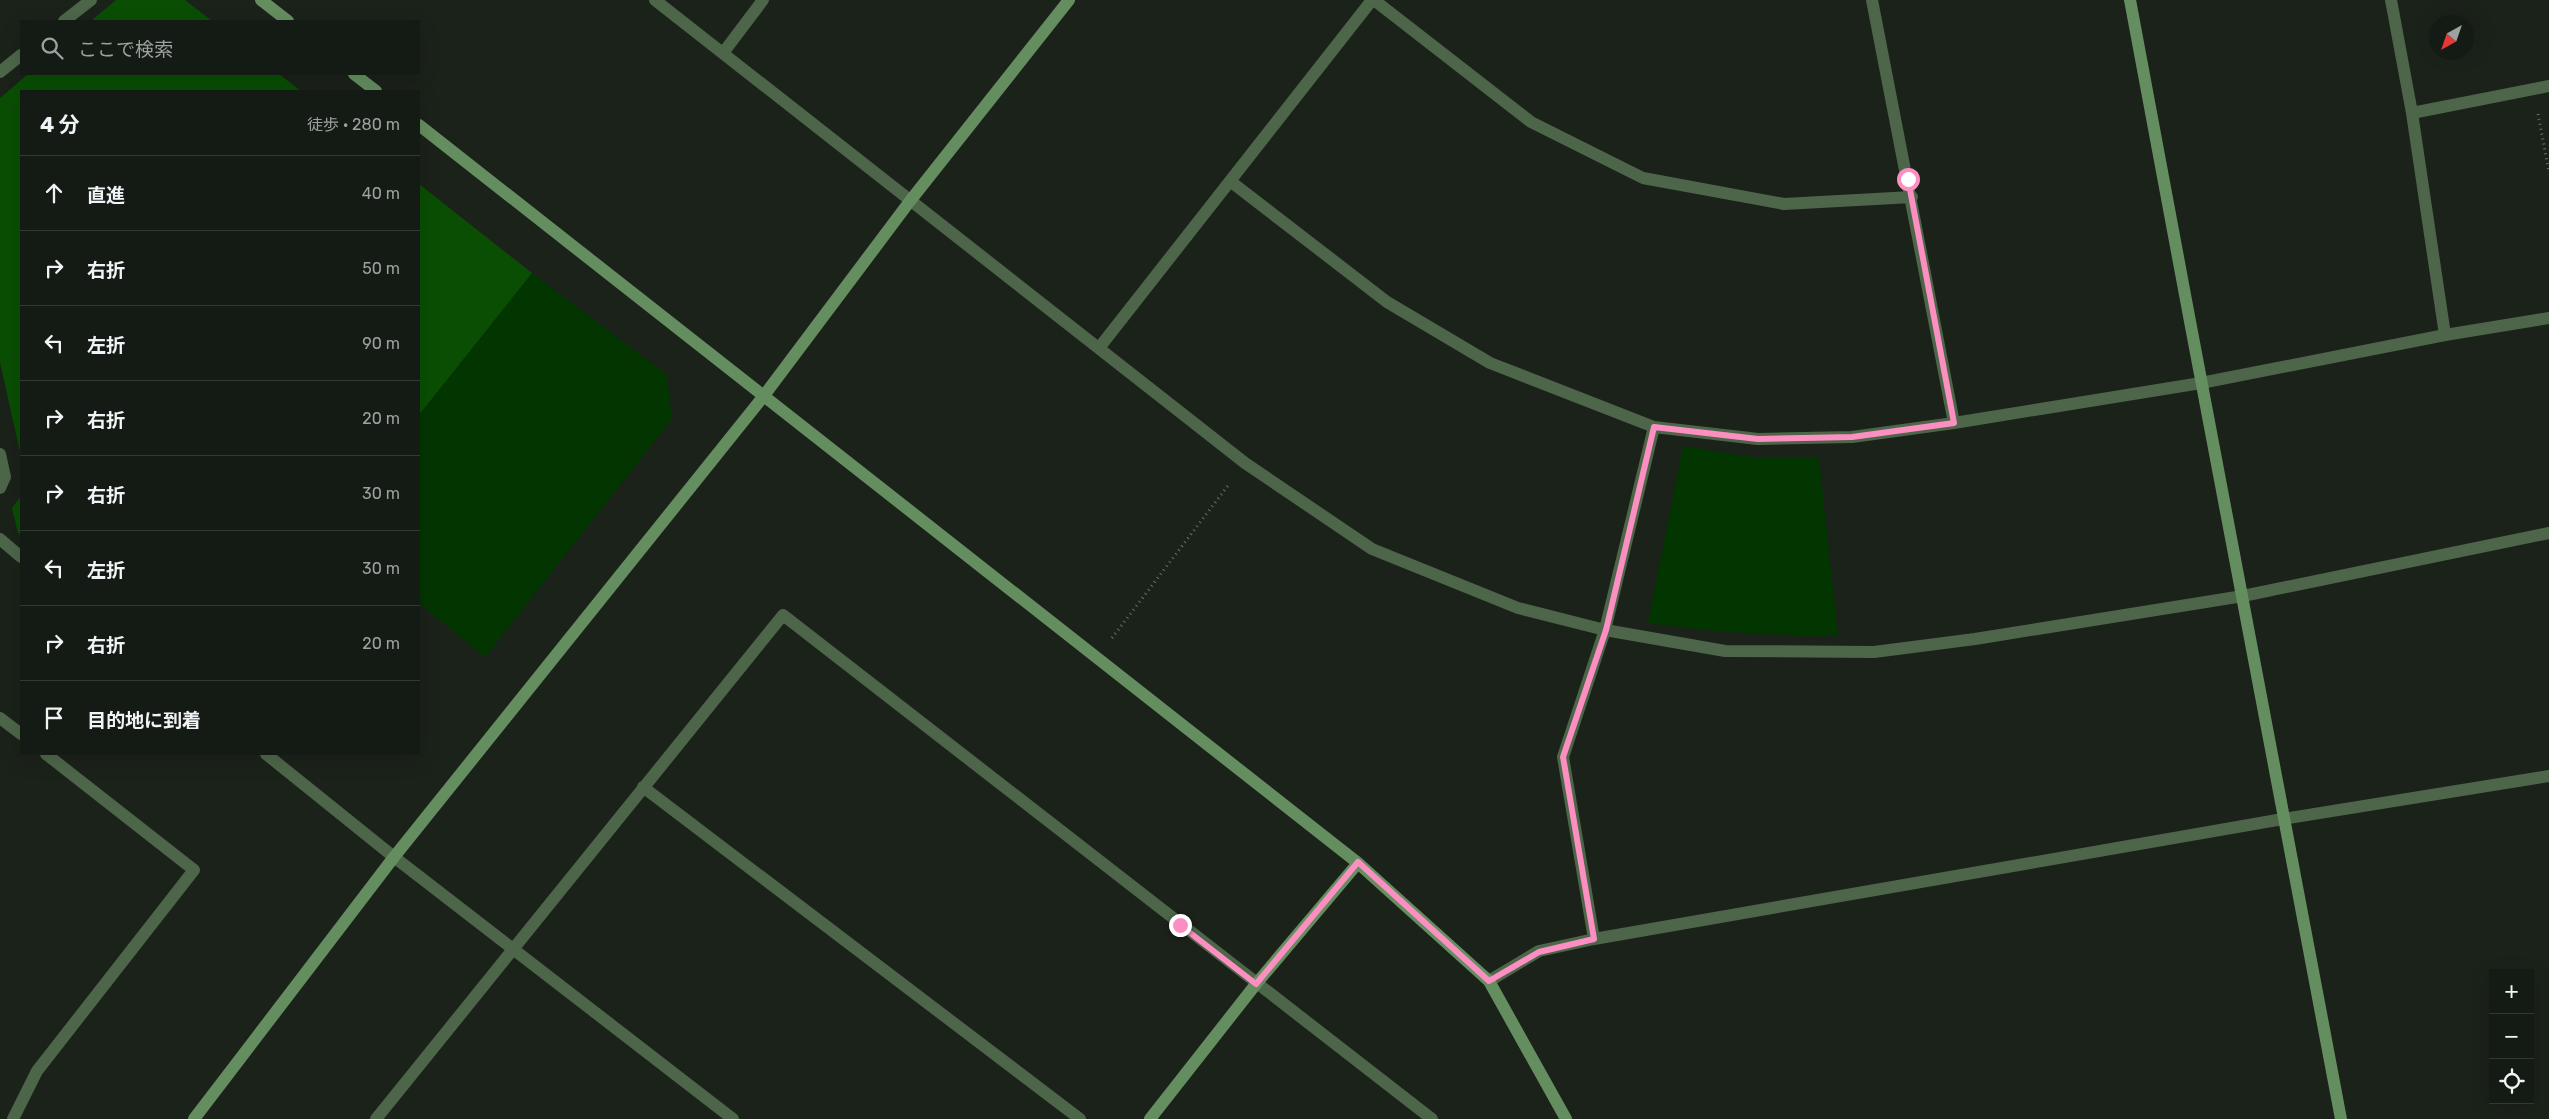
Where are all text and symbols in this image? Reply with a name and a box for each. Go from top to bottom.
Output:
north arrow [2429,15,2474,60]
search box [20,20,420,75]
icon: search [38,34,66,62]
text: ここで検索 [78,38,173,61]
text: 4 分 [40,112,80,137]
text: 徒歩 · 280 m [307,115,400,134]
route start [1897,168,1920,191]
icon: ahead [40,179,68,207]
text: 直進 [87,184,125,207]
text: 40 m [362,184,400,203]
icon: right [40,254,68,282]
text: 右折 [87,259,125,282]
text: 50 m [362,259,400,278]
icon: left [40,329,68,357]
text: 左折 [87,334,125,357]
text: 90 m [362,334,400,353]
icon: right [40,404,68,432]
text: 右折 [87,409,125,432]
text: 20 m [362,409,400,428]
icon: right [40,479,68,507]
text: 右折 [87,484,125,507]
text: 30 m [362,484,400,503]
icon: left [40,554,68,582]
text: 左折 [87,559,125,582]
text: 30 m [362,559,400,578]
icon: right [40,629,68,657]
text: 右折 [87,634,125,657]
text: 20 m [362,634,400,653]
icon: arrive [40,704,68,732]
text: 目的地に到着 [87,709,201,732]
route end [1169,914,1192,937]
map controls [2489,969,2534,1104]
button: + [2489,969,2534,1014]
button: − [2489,1014,2534,1059]
button: locate [2489,1059,2534,1104]

